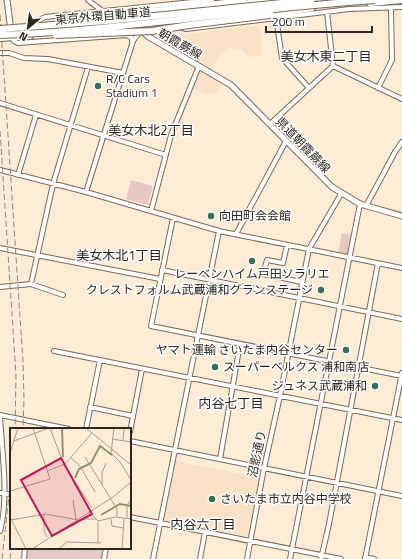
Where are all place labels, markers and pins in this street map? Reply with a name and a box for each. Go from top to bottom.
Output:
place label: R/C Cars Stadium 1 [106,69,157,102]
marker: R/C Cars Stadium 1 [93,81,103,91]
place label: 向田町会会館 [219,206,291,225]
marker: 向田町会会館 [206,211,216,221]
marker: レーベンハイム戸田ソラリエ [247,256,257,266]
place label: レーベンハイム戸田ソラリエ [174,264,330,283]
place label: クレストフォルム武蔵浦和グランステージ [86,280,313,299]
marker: クレストフォルム武蔵浦和グランステージ [316,285,326,295]
place label: ヤマト運輸 さいたま内谷センター [156,340,338,359]
marker: ヤマト運輸 さいたま内谷センター [341,345,351,355]
place label: スーパーベルクス 浦和南店 [223,357,369,376]
marker: スーパーベルクス 浦和南店 [210,362,220,372]
place label: ジュネス武蔵浦和 [272,376,367,395]
marker: ジュネス武蔵浦和 [370,381,380,391]
place label: さいたま市立内谷中学校 [220,489,352,508]
marker: さいたま市立内谷中学校 [207,494,217,504]

